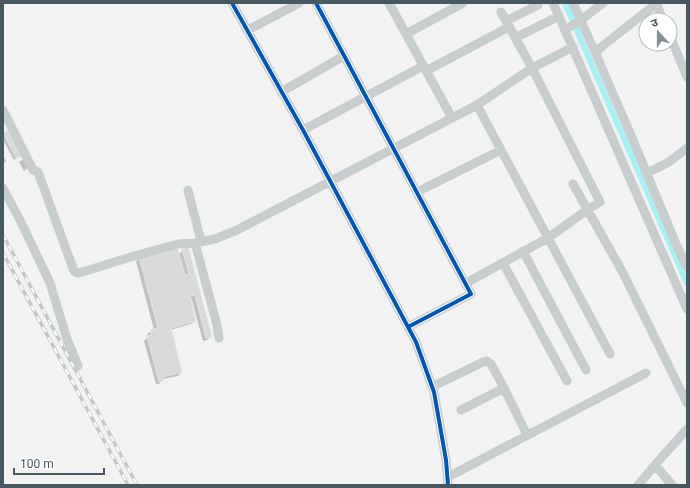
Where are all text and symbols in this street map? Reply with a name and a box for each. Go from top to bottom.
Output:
north arrow [638,12,678,52]
text: उ [649,16,660,30]
scale bar [14,450,104,476]
text: 100 m [20,457,54,471]

